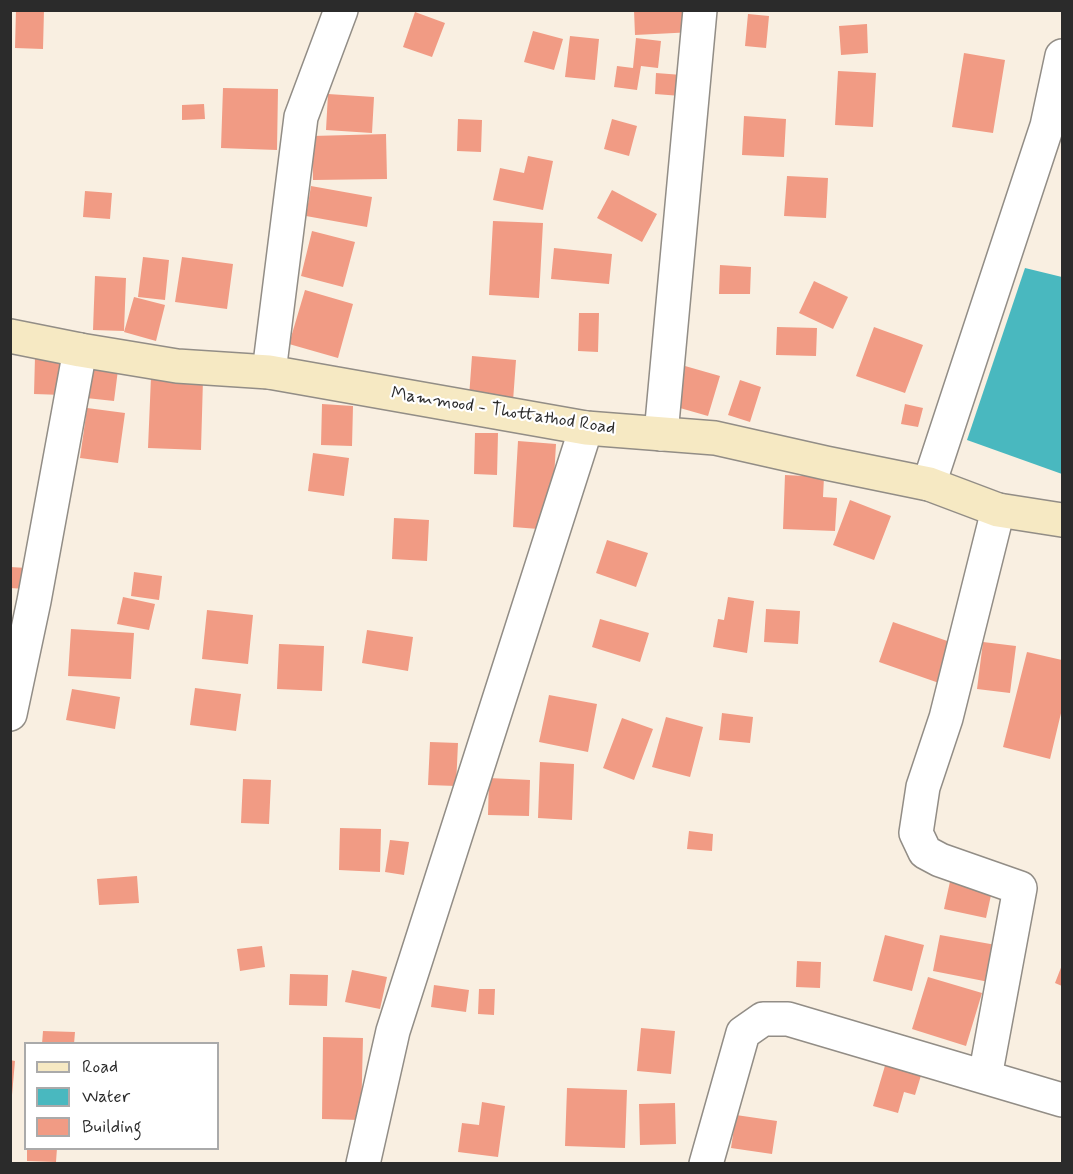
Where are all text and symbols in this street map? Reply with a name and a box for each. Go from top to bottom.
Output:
street label: Mammood - Thottathod Road [389,384,617,440]
legend [24,1042,219,1150]
text: Road [82,1055,118,1079]
text: Water [82,1085,130,1109]
text: Building [82,1115,142,1139]

